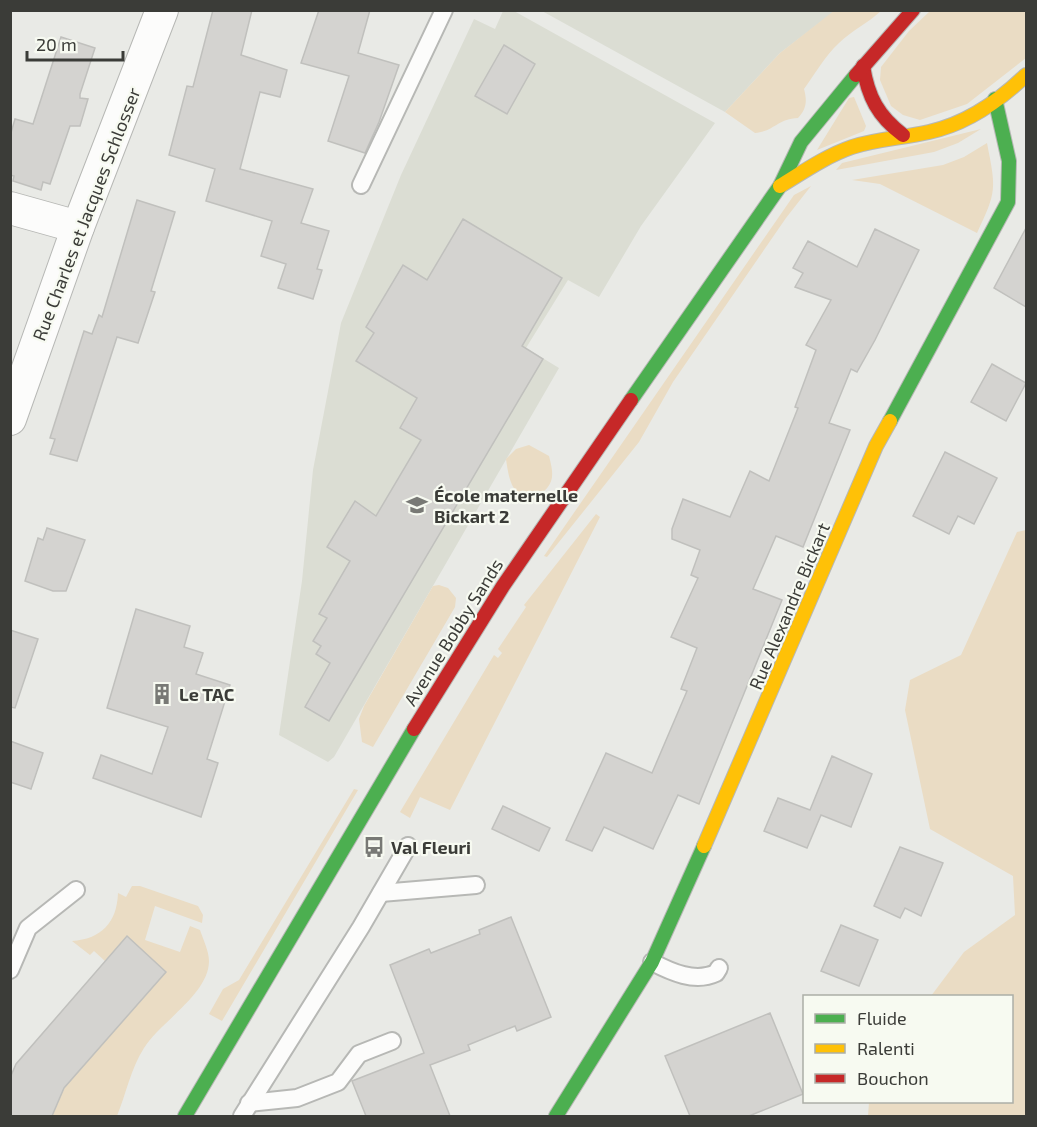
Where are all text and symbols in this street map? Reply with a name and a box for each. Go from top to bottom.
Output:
scale bar [27,24,123,62]
text: 20 m [36,33,77,55]
street label: Rue Charles et Jacques Schlosser [27,84,145,344]
place label: École maternelle Bickart 2 [434,484,578,527]
school or university icon: École maternelle Bickart 2 [405,493,429,517]
street label: Rue Alexandre Bickart [744,519,834,693]
street label: Avenue Bobby Sands [399,554,507,710]
building icon: Le TAC [150,682,174,706]
place label: Le TAC [179,683,235,705]
bus stop icon: Val Fleuri [362,835,386,859]
place label: Val Fleuri [391,836,471,858]
legend [803,995,1013,1103]
text: Fluide [857,1007,907,1029]
text: Ralenti [857,1037,915,1059]
text: Bouchon [857,1067,929,1089]

